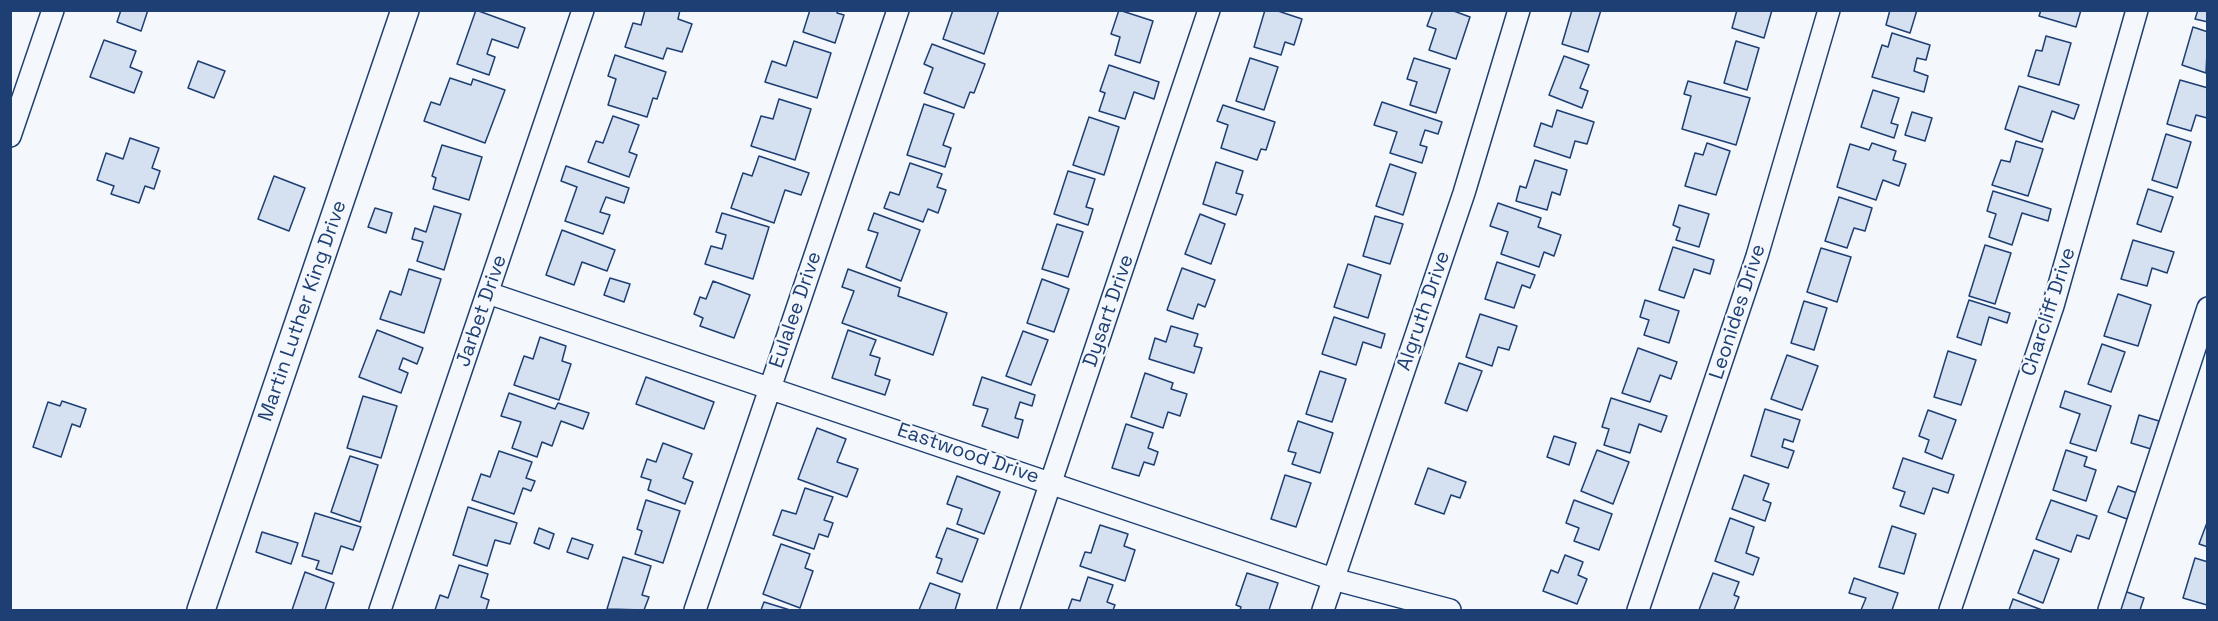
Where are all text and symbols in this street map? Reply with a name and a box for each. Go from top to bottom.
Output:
street label: Martin Luther King Drive [254,197,352,425]
street label: Leonides Drive [1705,241,1771,383]
street label: Charcliff Drive [2017,245,2081,379]
street label: Algruth Drive [1392,248,1456,374]
street label: Eulalee Drive [765,249,827,371]
street label: Jarbet Drive [452,252,512,370]
street label: Dysart Drive [1079,252,1139,370]
street label: Eastwood Drive [894,418,1042,490]

